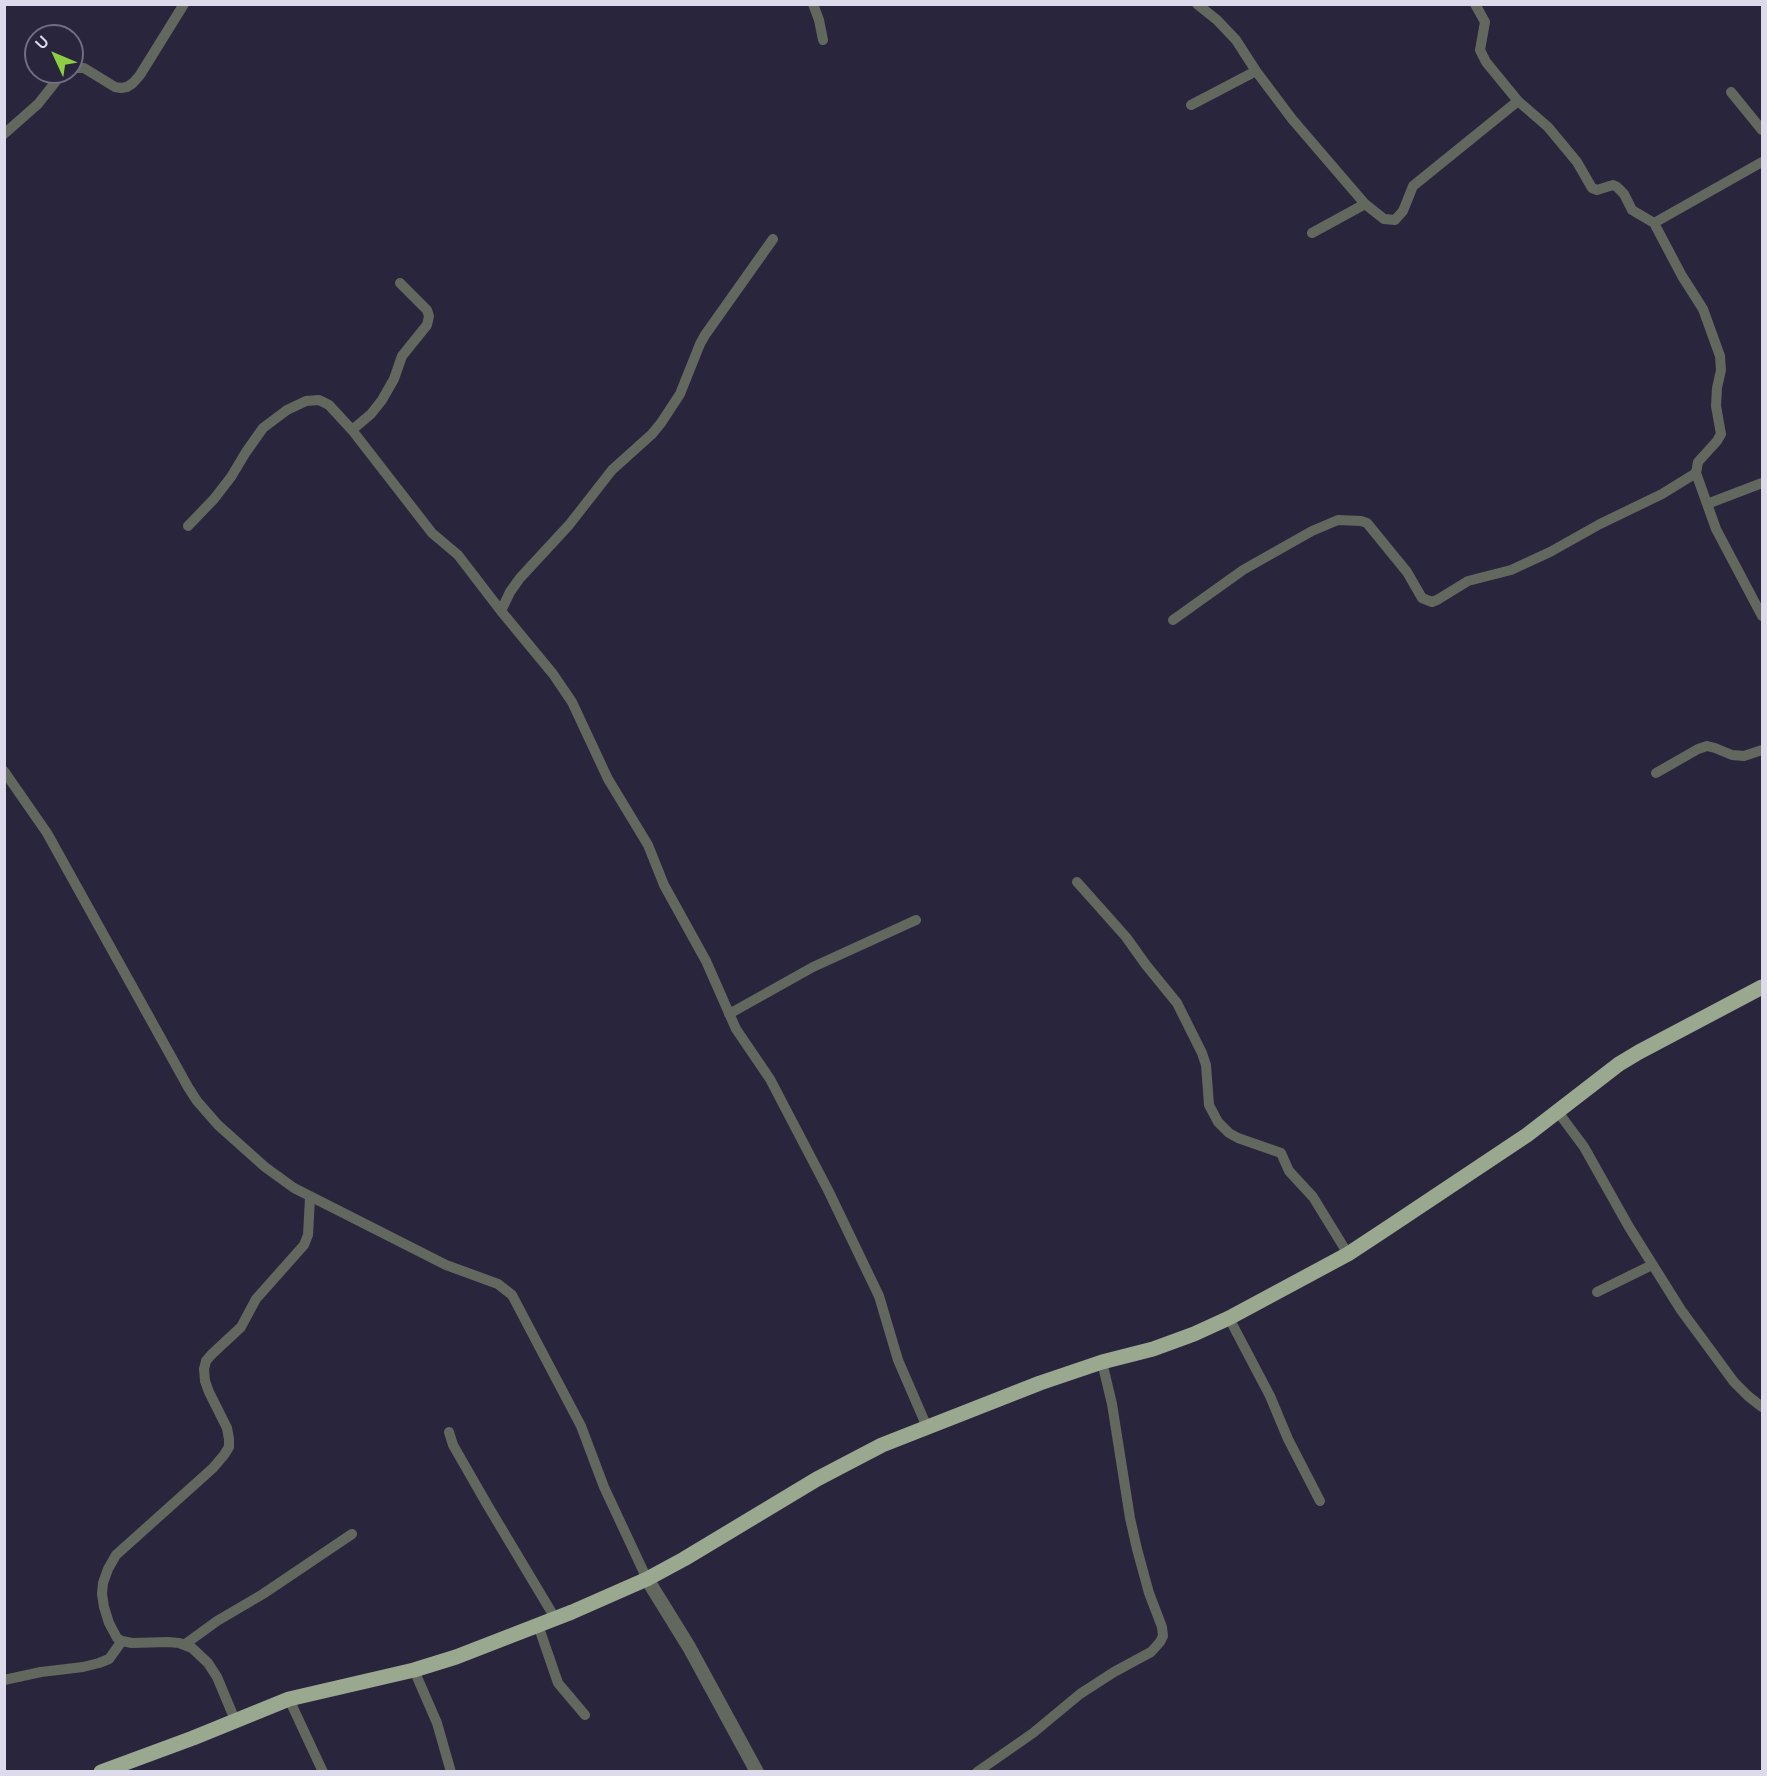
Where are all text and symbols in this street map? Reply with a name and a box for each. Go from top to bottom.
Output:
north arrow [24,24,84,84]
text: U [31,32,53,53]

